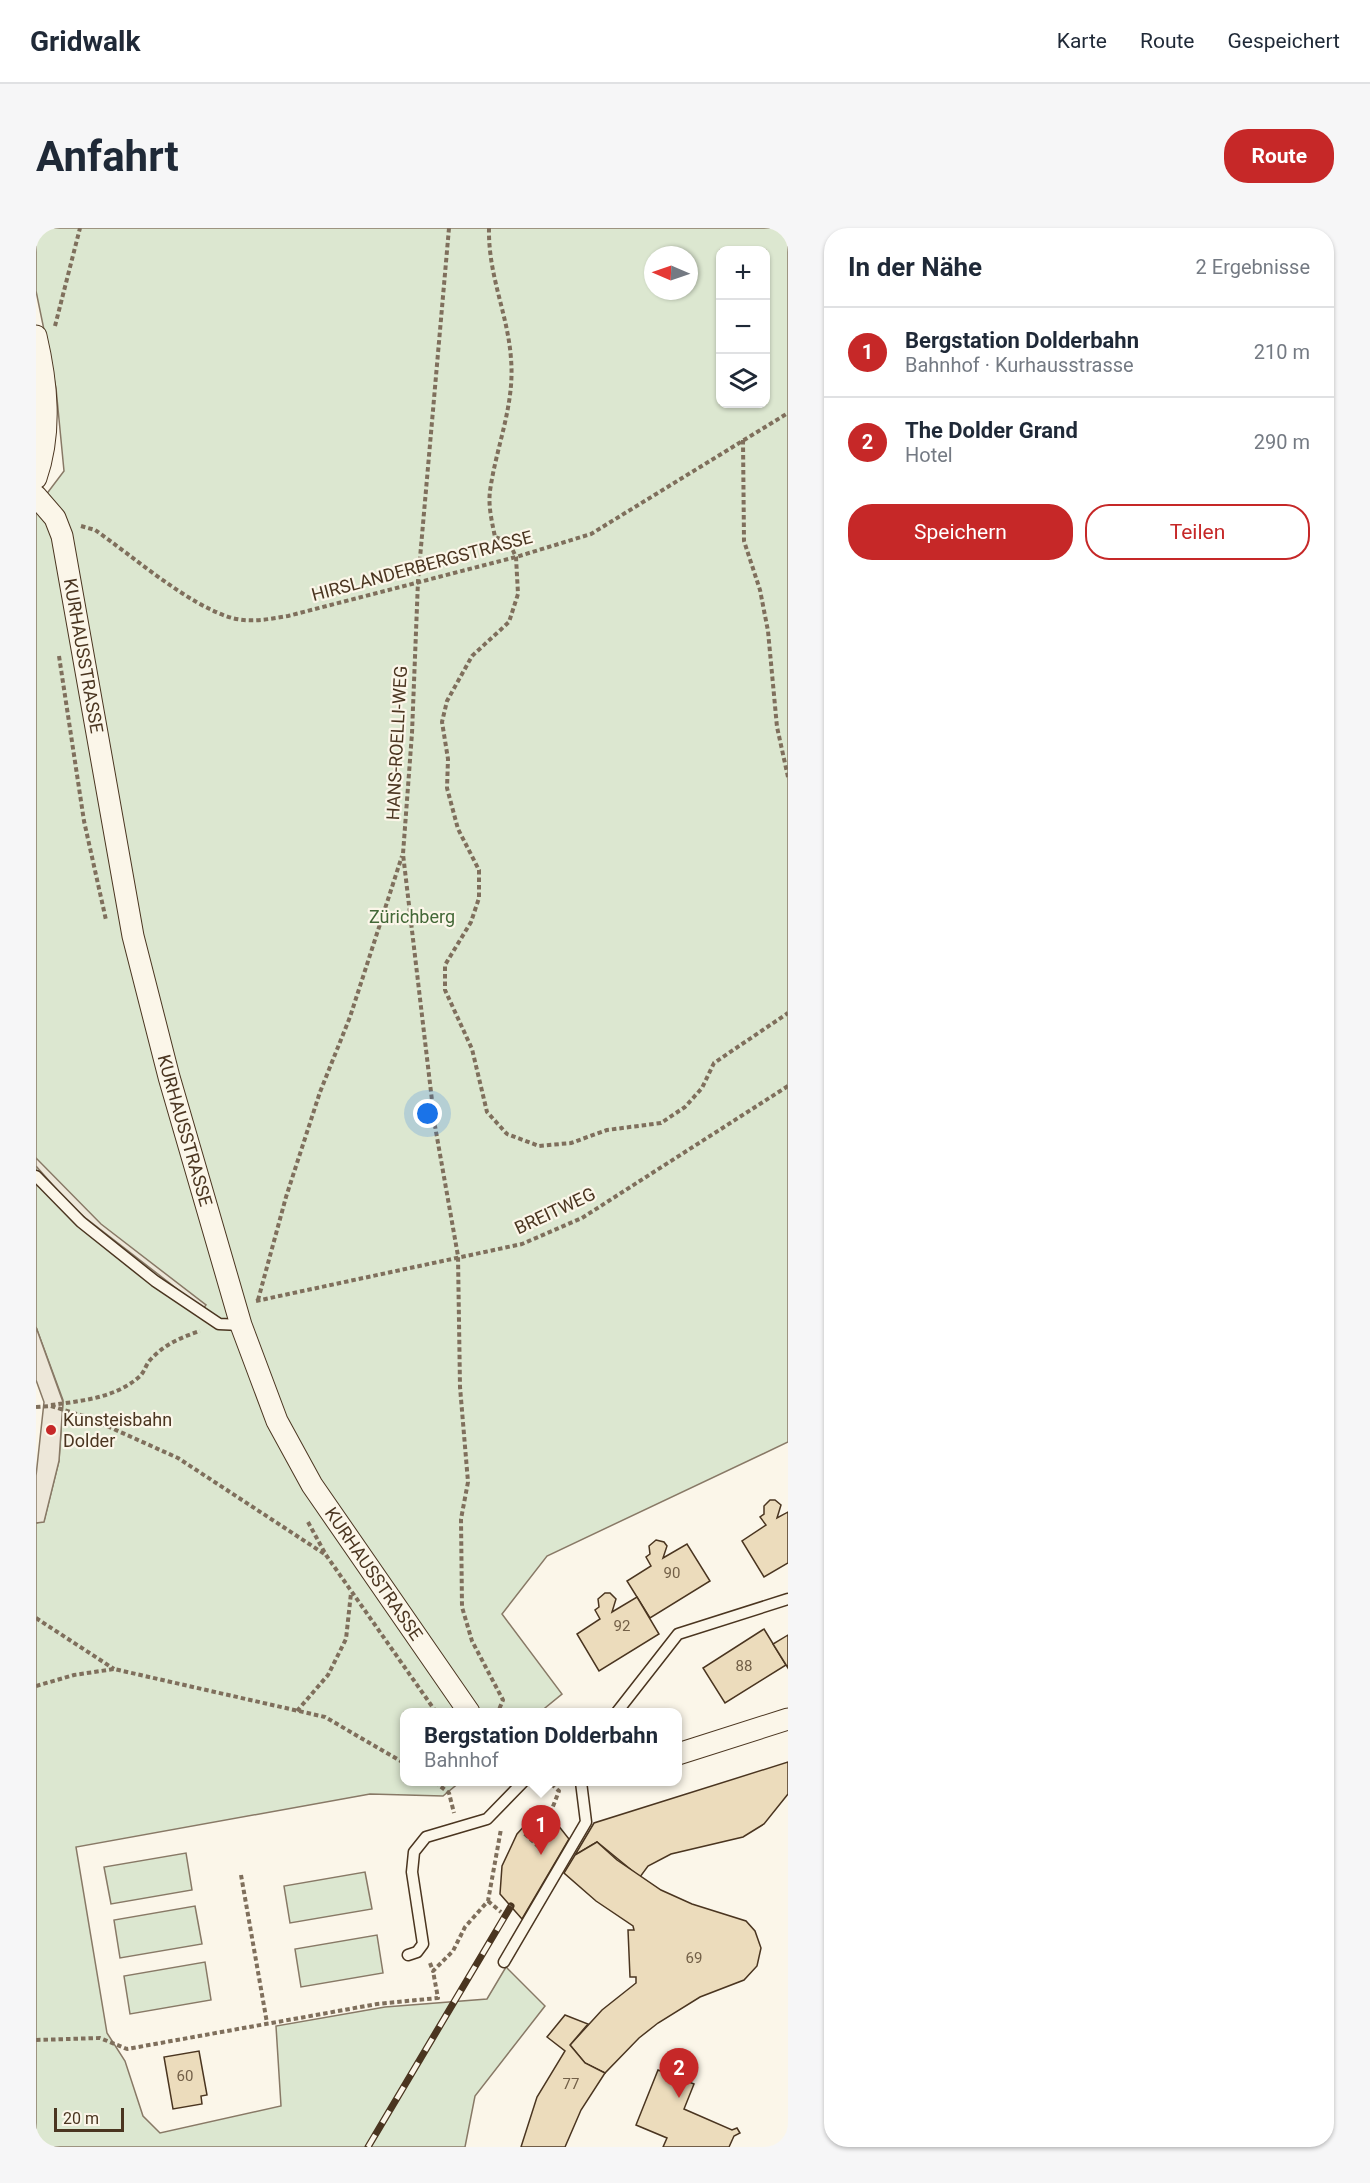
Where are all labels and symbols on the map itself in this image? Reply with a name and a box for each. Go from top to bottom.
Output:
north arrow [644,246,698,300]
street label: HIRSLANDERBERGSTRASSE [309,526,535,605]
street label: KURHAUSSTRASSE [60,577,108,735]
street label: HANS-ROELLI-WEG [382,665,411,821]
park label: Zürichberg [369,906,455,927]
street label: KURHAUSSTRASSE [154,1052,217,1209]
your location [413,1099,442,1128]
street label: BREITWEG [511,1183,598,1238]
place label: Kunsteisbahn Dolder [63,1409,172,1451]
marker: Kunsteisbahn Dolder [44,1423,58,1437]
street label: KURHAUSSTRASSE [321,1503,427,1644]
house number: 90 [664,1564,680,1582]
house number: 92 [614,1617,630,1635]
house number: 88 [736,1657,752,1675]
pin: 1 [522,1806,560,1855]
house number: 69 [686,1949,702,1967]
pin: 2 [660,2048,698,2098]
house number: 60 [177,2067,193,2085]
house number: 77 [563,2075,579,2093]
scale bar [54,2105,124,2132]

